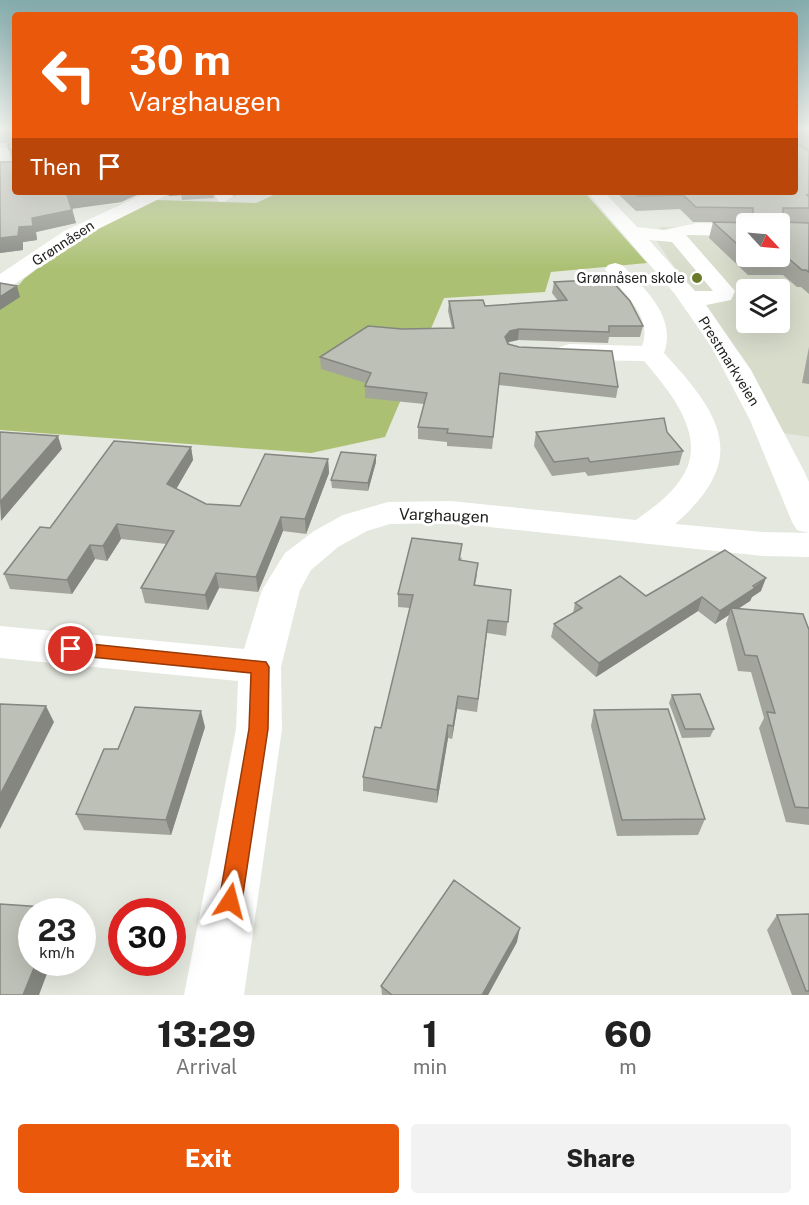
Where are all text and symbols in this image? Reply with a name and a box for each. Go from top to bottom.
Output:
text: 30 m [129,35,231,84]
icon: left [30,36,108,114]
text: Varghaugen [129,85,281,117]
icon: arrive [93,150,126,183]
text: Then [30,154,81,180]
north arrow [736,213,790,267]
map controls [736,213,790,333]
street label: Grønnåsen [29,217,97,269]
place label: Grønnåsen skole [577,270,685,286]
marker: Grønnåsen skole [690,271,704,285]
button: layers [736,279,790,333]
street label: Prestmarkveien [695,313,763,409]
street label: Varghaugen [399,504,489,527]
pin [45,623,96,674]
icon: arrive [54,632,87,665]
position arrow [198,869,262,933]
speed limit sign: 30 [108,898,186,976]
text: 23 [37,912,77,948]
text: km/h [39,944,75,961]
text: 13:29 [157,1013,256,1055]
text: 1 [422,1013,438,1055]
text: 60 [604,1013,652,1055]
text: Arrival [176,1055,237,1079]
text: min [413,1055,447,1079]
text: m [619,1055,637,1079]
button: Exit [18,1124,399,1193]
button: Share [411,1124,791,1193]

